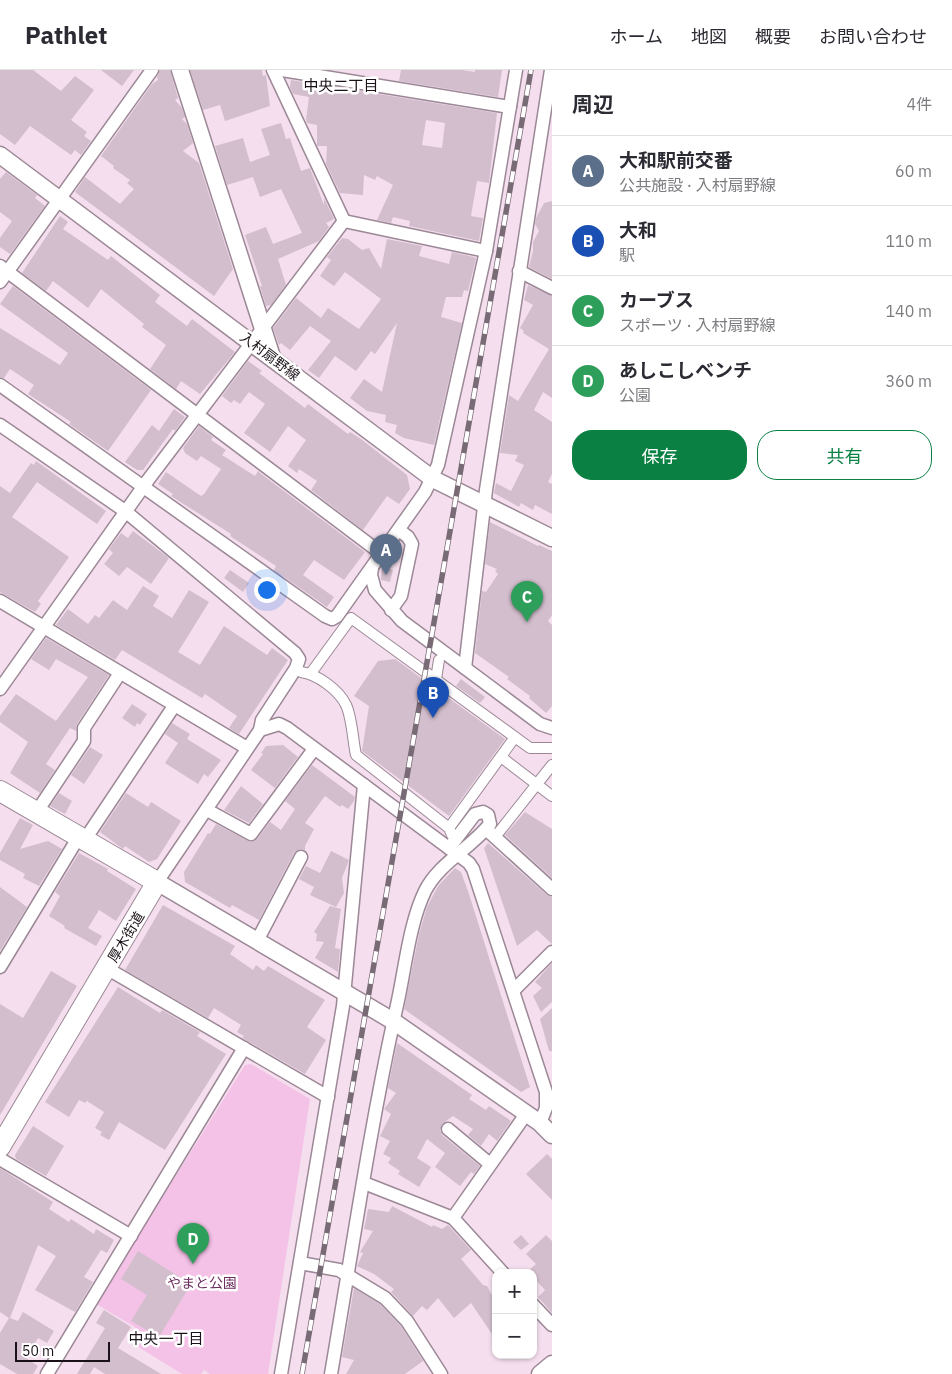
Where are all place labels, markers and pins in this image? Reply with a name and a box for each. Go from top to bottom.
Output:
pin: A [370,534,402,575]
pin: C [511,581,543,622]
pin: B [417,677,449,718]
pin: D [177,1223,209,1264]

